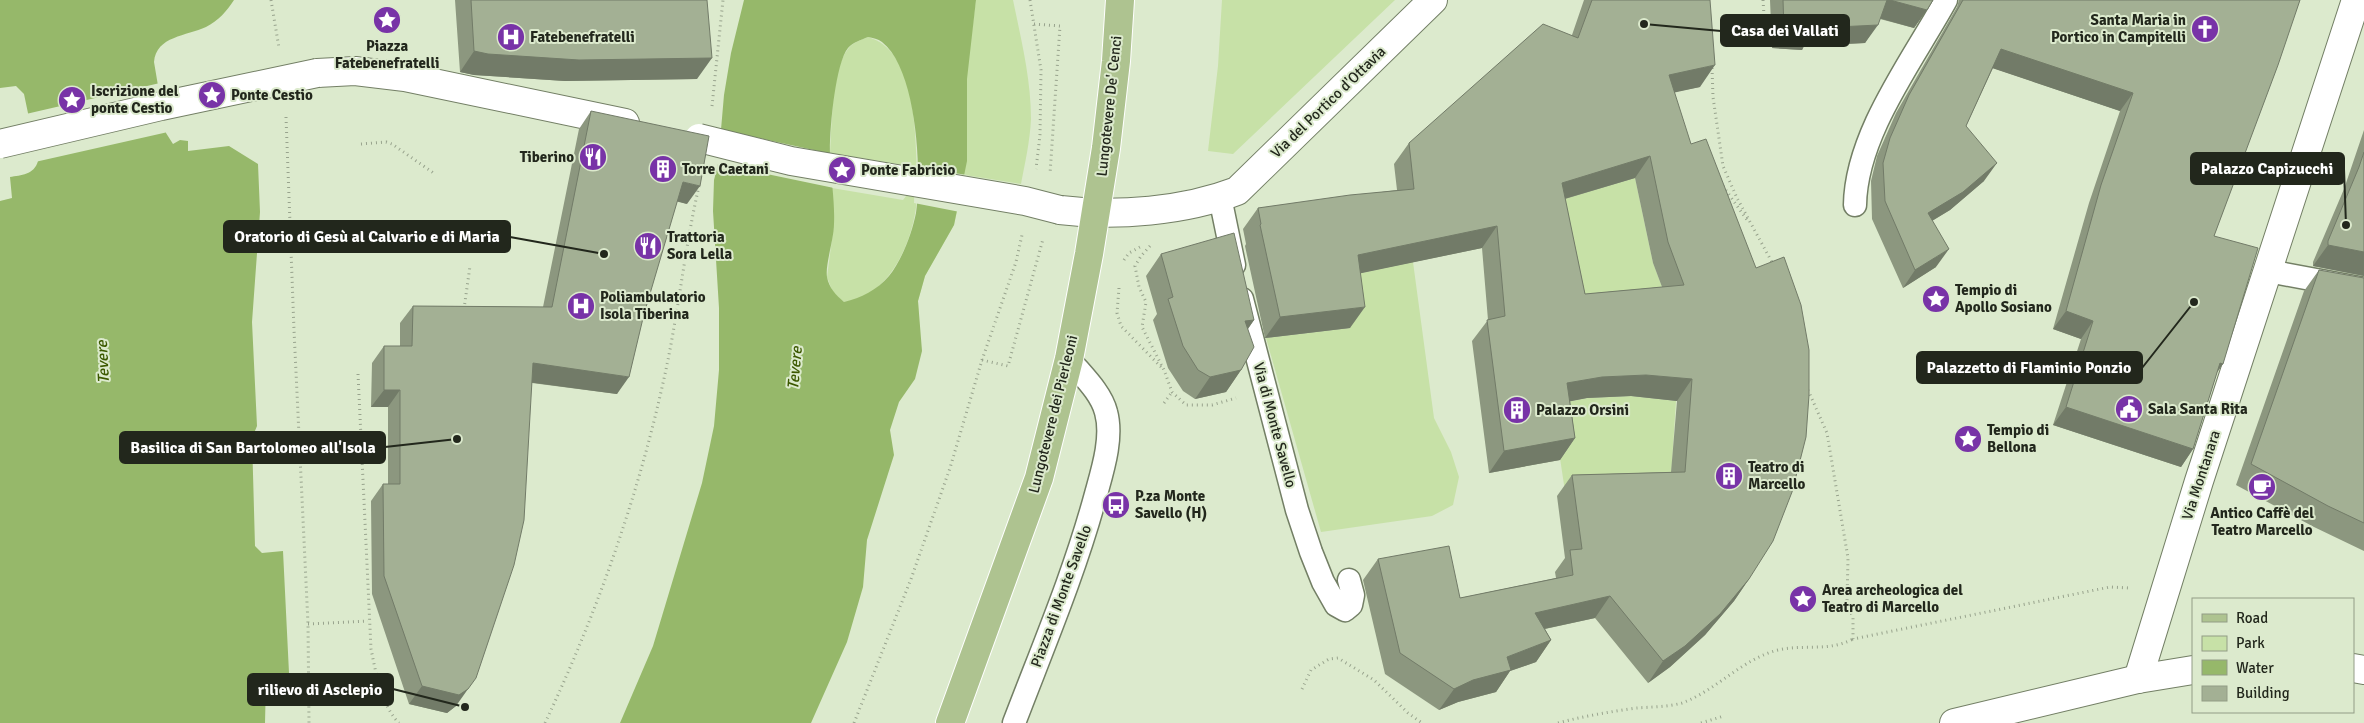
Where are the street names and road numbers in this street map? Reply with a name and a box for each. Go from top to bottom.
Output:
street label: Lungotevere De' Cenci [1093,35,1125,177]
street label: Via del Portico d'Ottavia [1267,42,1389,162]
street label: Lungotevere dei Pierleoni [1025,333,1081,495]
street label: Via di Monte Savello [1250,360,1300,490]
street label: Via Montanara [2178,428,2224,522]
street label: Piazza di Monte Savello [1027,522,1095,670]

